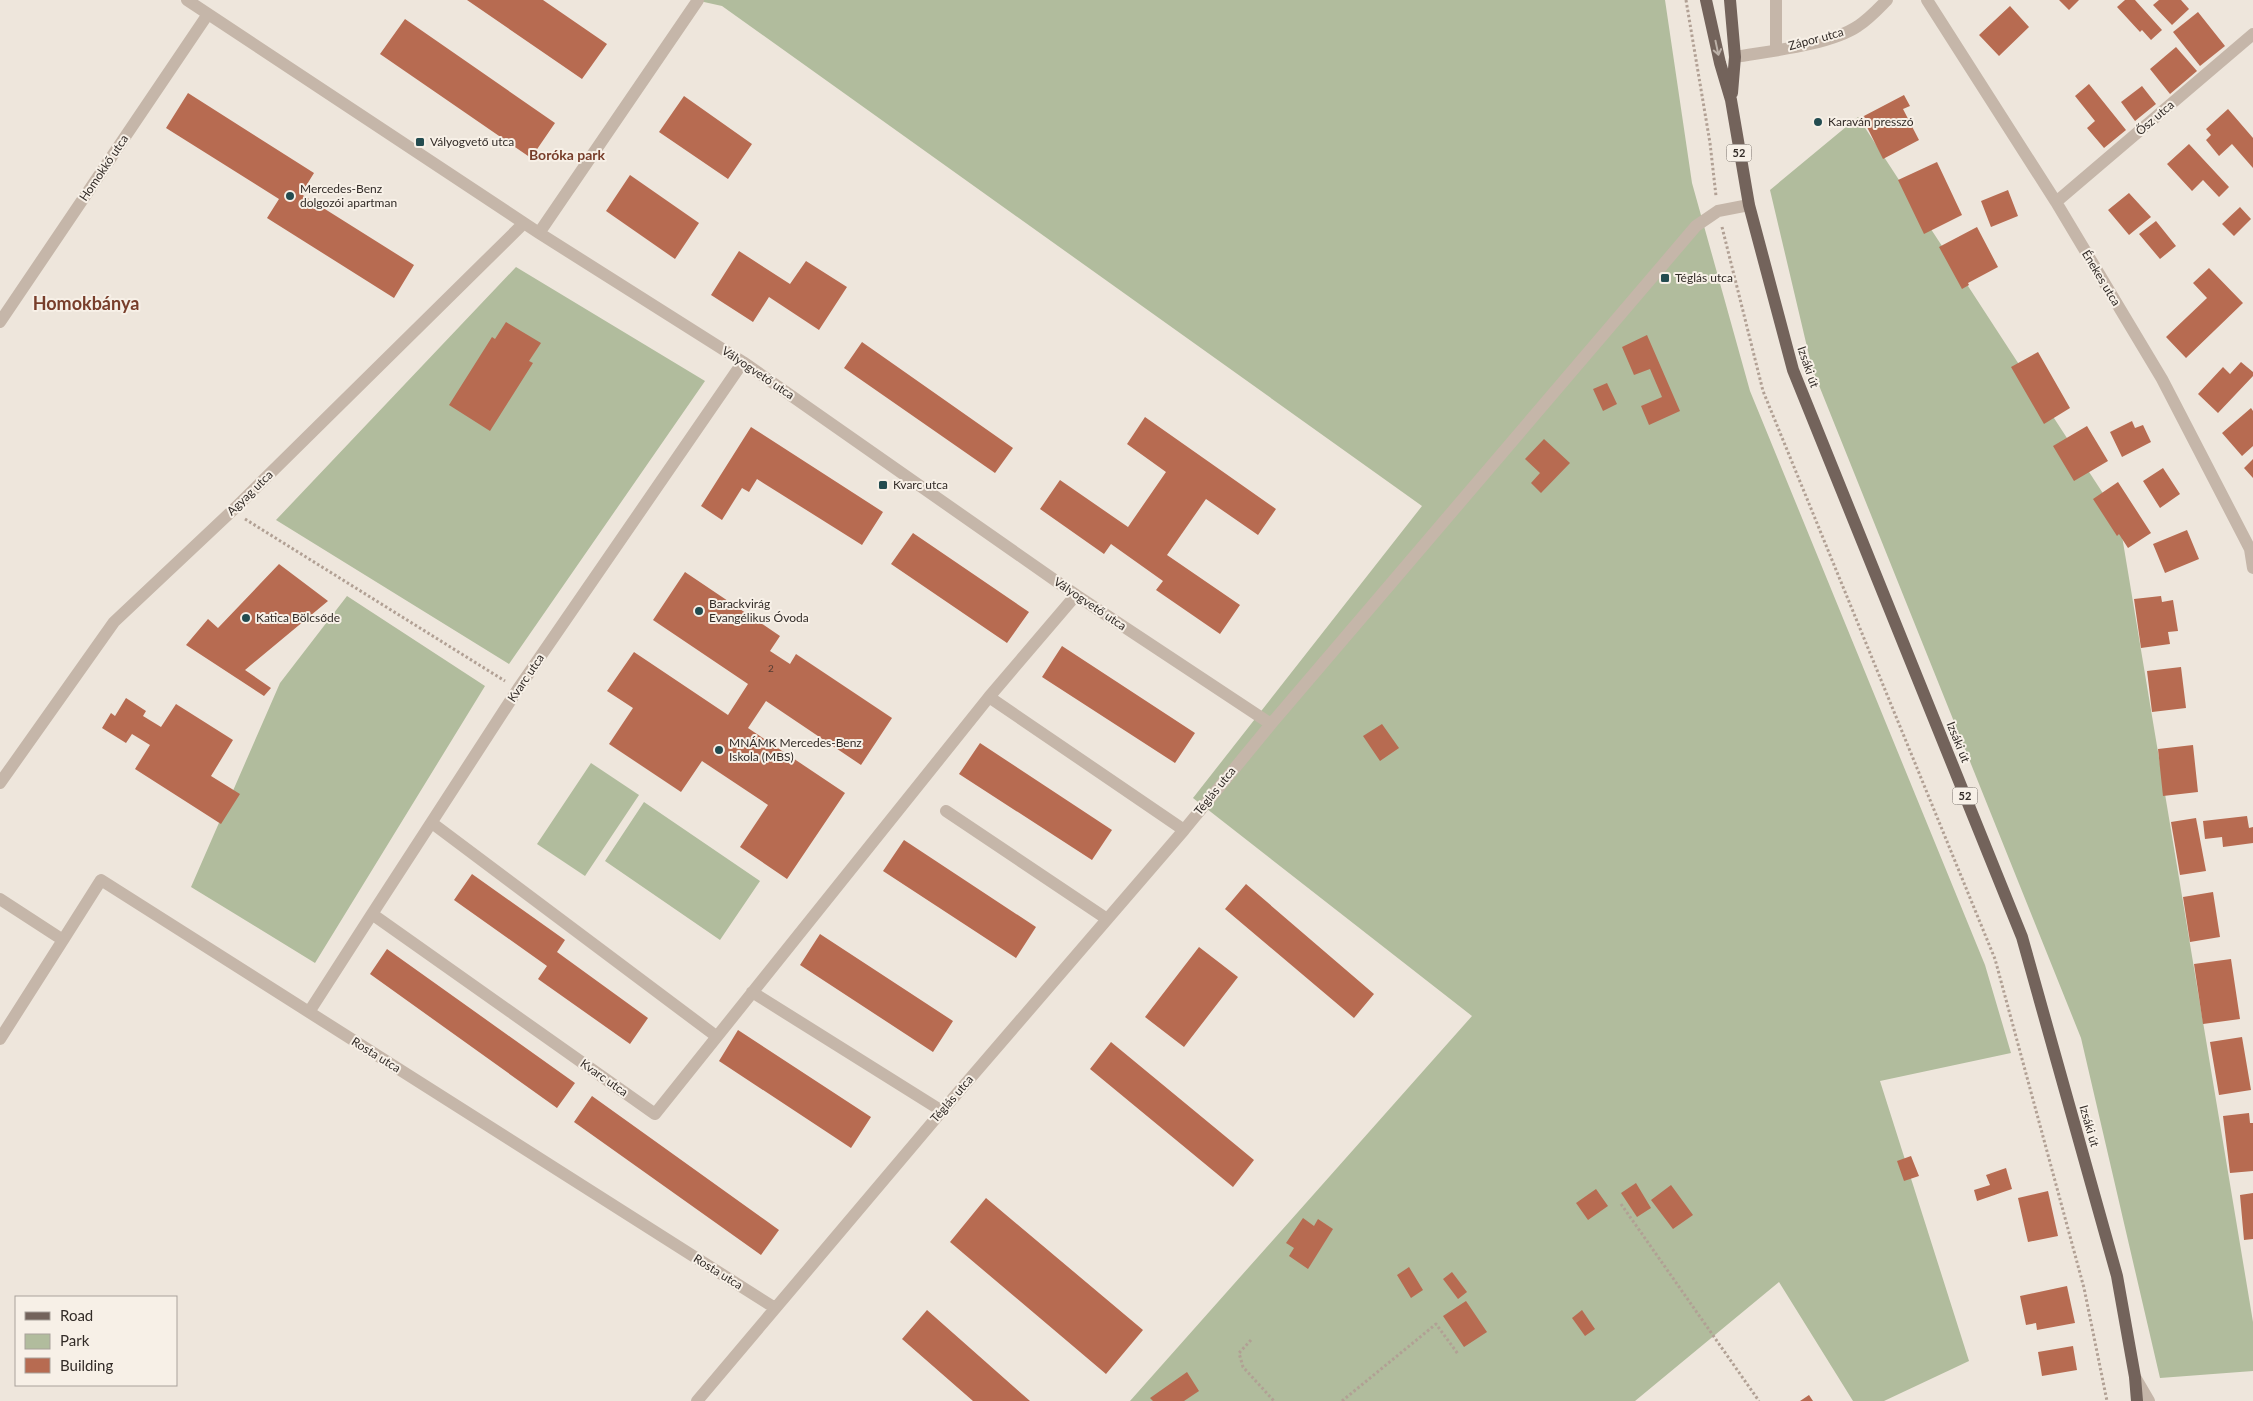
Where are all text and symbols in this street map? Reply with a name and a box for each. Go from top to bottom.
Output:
street label: Zápor utca [1787,24,1845,53]
one-way arrow [1713,39,1722,55]
street label: Ősz utca [2132,97,2177,138]
place label: Karaván presszó [1828,114,1914,129]
marker: Karaván presszó [1812,116,1824,128]
street label: Homokkő utca [76,132,131,204]
place label: Vályogvető utca [430,134,514,149]
marker: Vályogvető utca [414,136,426,148]
road number: 52 [1726,144,1752,162]
district label: Boróka park [529,146,606,163]
place label: Mercedes-Benz dolgozói apartman [300,181,397,210]
marker: Mercedes-Benz dolgozói apartman [284,190,296,202]
street label: Énekes utca [2079,247,2124,309]
place label: Téglás utca [1675,270,1733,285]
marker: Téglás utca [1659,272,1671,284]
district label: Homokbánya [33,292,139,314]
street label: Vályogvető utca [719,343,797,402]
street label: Izsáki út [1794,344,1823,390]
street label: Agyag utca [223,467,276,518]
place label: Kvarc utca [893,477,948,492]
marker: Kvarc utca [877,479,889,491]
street label: Vályogvető utca [1051,574,1129,633]
place label: Barackvirág Evangélikus Óvoda [709,596,809,625]
marker: Barackvirág Evangélikus Óvoda [693,605,705,617]
place label: Katica Bölcsőde [256,610,340,625]
marker: Katica Bölcsőde [240,612,252,624]
street label: Kvarc utca [504,651,547,705]
house number: 2 [768,662,774,674]
street label: Izsáki út [1943,719,1974,765]
place label: MNÁMK Mercedes-Benz Iskola (MBS) [729,735,862,764]
marker: MNÁMK Mercedes-Benz Iskola (MBS) [713,744,725,756]
street label: Téglás utca [1191,763,1239,818]
road number: 52 [1952,788,1978,804]
street label: Rosta utca [349,1034,404,1076]
street label: Kvarc utca [577,1056,631,1100]
street label: Téglás utca [927,1072,976,1125]
street label: Izsáki út [2076,1103,2103,1149]
street label: Rosta utca [691,1251,746,1293]
legend [15,1296,178,1386]
text: Road [60,1306,93,1324]
text: Park [60,1331,90,1349]
text: Building [60,1356,113,1374]

